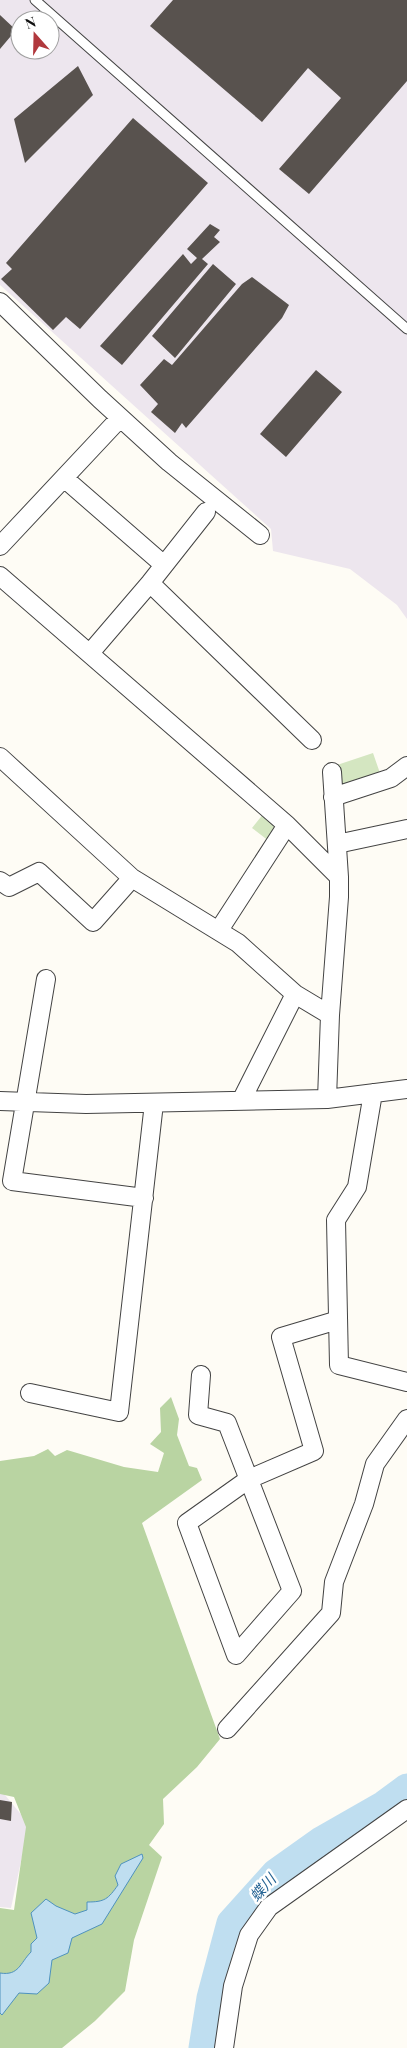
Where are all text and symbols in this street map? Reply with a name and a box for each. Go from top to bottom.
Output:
north arrow [10,10,60,60]
text: N [22,12,38,33]
water label: 蝶川 [245,1868,281,1905]

